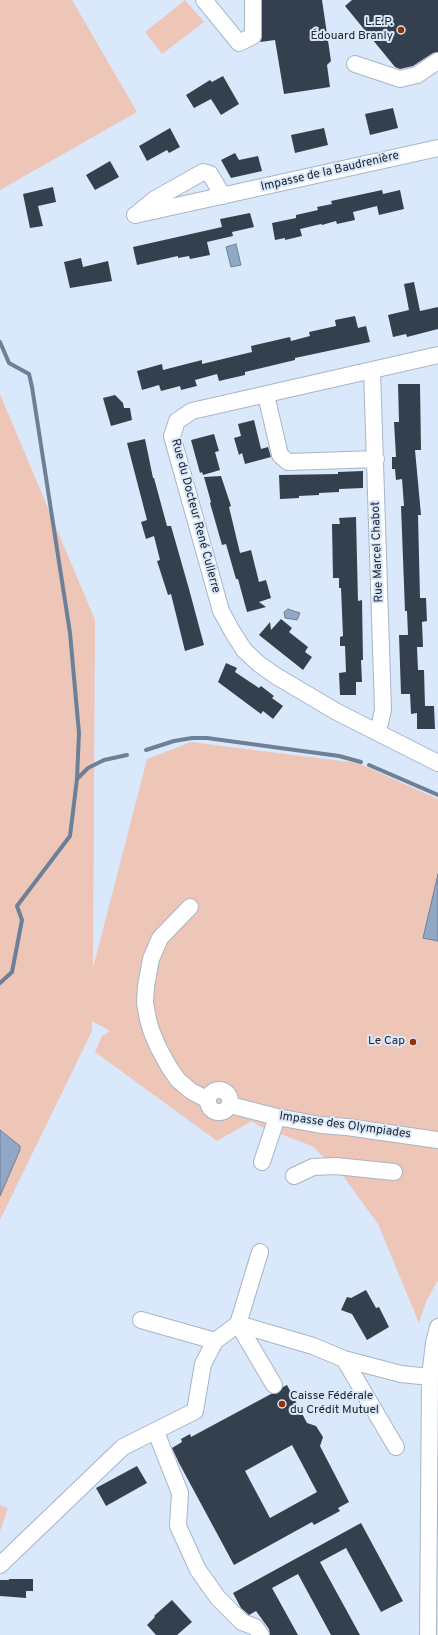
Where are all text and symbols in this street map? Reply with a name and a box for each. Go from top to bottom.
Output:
place label: L.E.P. Édouard Branly [311,16,393,44]
marker: L.E.P. Édouard Branly [396,25,406,35]
street label: Impasse de la Baudrenière [259,149,401,195]
street label: Rue du Docteur René Cullerre [167,437,223,595]
street label: Rue Marcel Chabot [369,501,387,603]
place label: Le Cap [368,1035,405,1049]
marker: Le Cap [408,1037,418,1047]
street label: Impasse des Olympiades [278,1110,412,1142]
place label: Caisse Fédérale du Crédit Mutuel [290,1390,379,1418]
marker: Caisse Fédérale du Crédit Mutuel [277,1399,287,1409]

